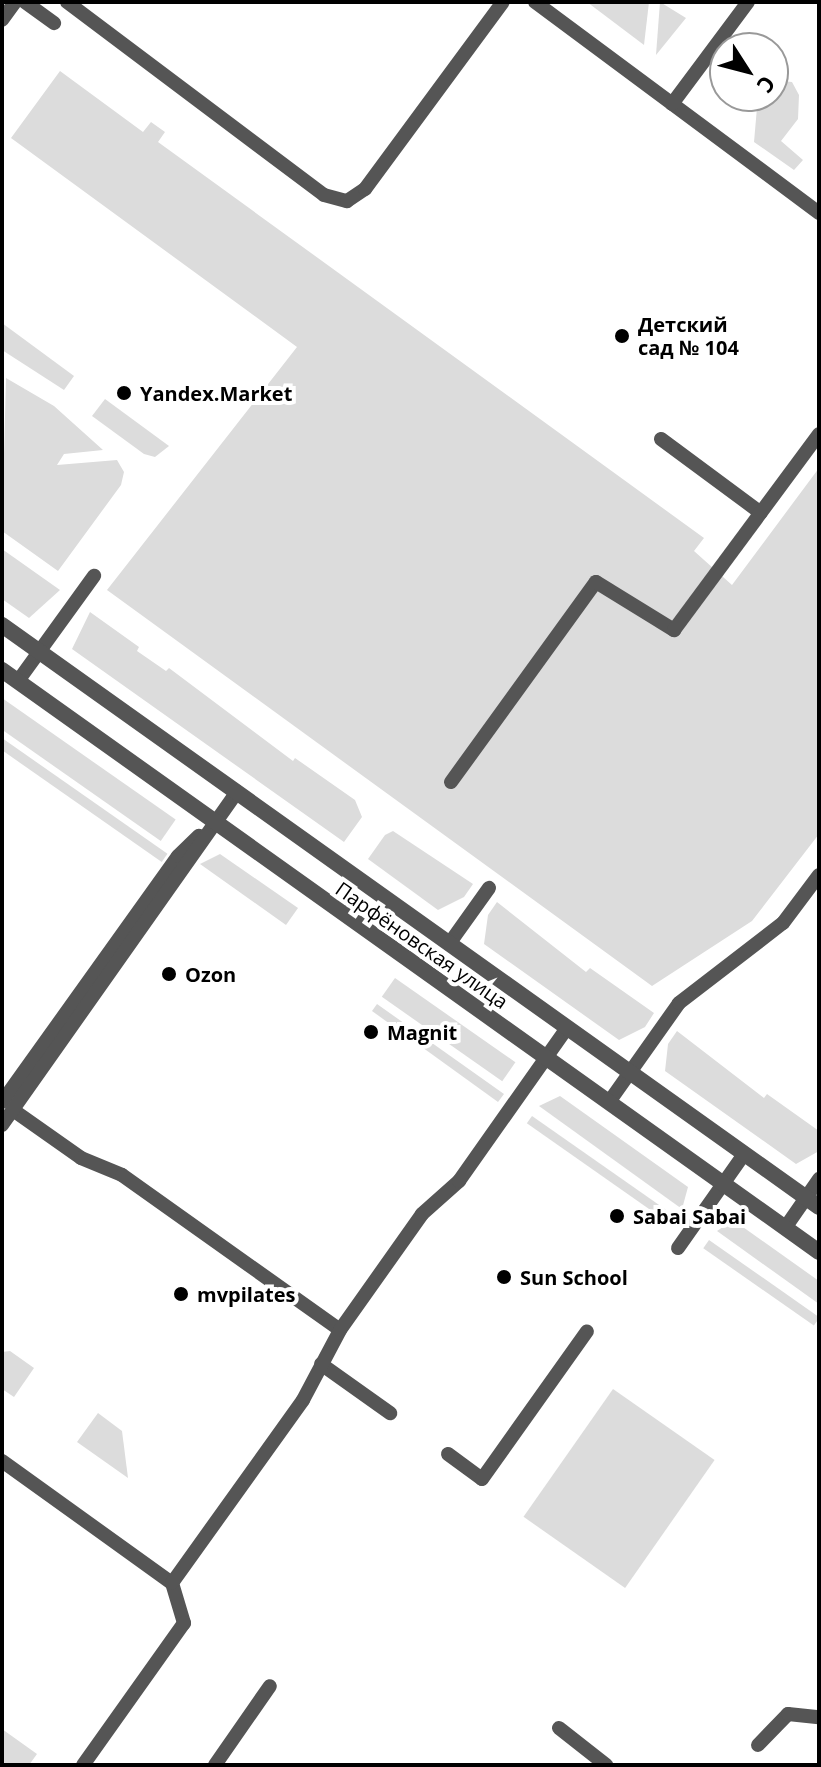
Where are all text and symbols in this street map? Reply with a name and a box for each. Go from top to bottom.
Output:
north arrow [709,32,789,112]
text: С [751,70,783,99]
place label: Детский сад № 104 [638,312,739,359]
marker: Детский сад № 104 [613,327,631,345]
place label: Yandex.Market [140,381,292,405]
marker: Yandex.Market [115,384,133,402]
street label: Парфёновская улица [331,876,513,1014]
place label: Ozon [185,962,236,986]
marker: Ozon [160,965,178,983]
place label: Magnit [387,1020,457,1044]
marker: Magnit [362,1023,380,1041]
place label: Sabai Sabai [633,1204,746,1228]
marker: Sabai Sabai [608,1207,626,1225]
place label: Sun School [520,1265,628,1289]
marker: Sun School [495,1268,513,1286]
place label: mvpilates [197,1282,295,1306]
marker: mvpilates [172,1285,190,1303]

